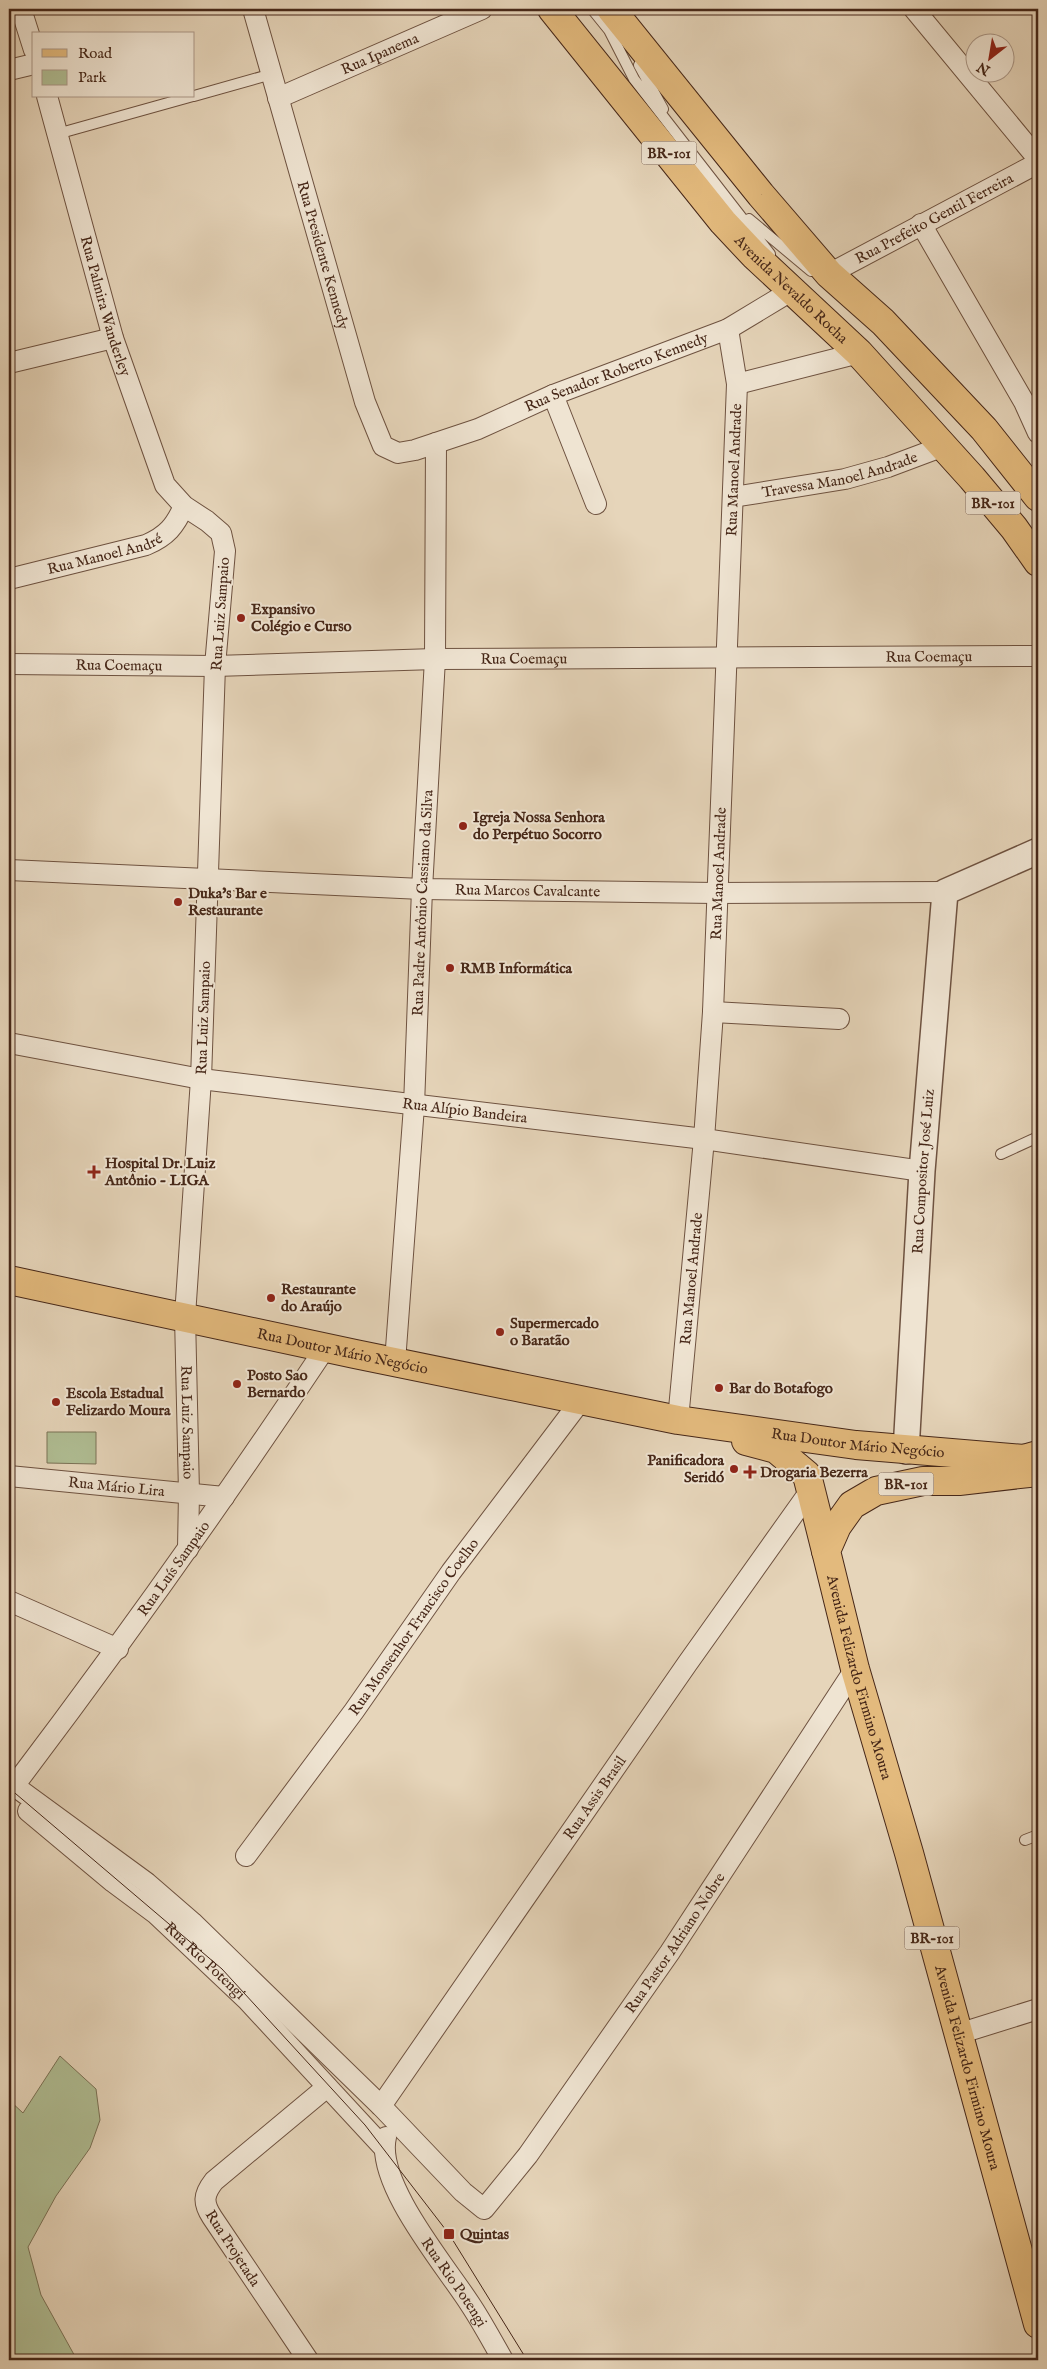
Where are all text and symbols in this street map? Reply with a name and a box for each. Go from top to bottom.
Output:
street label: Rua Ipanema [338,29,422,79]
legend [32,32,195,98]
north arrow [964,32,1014,82]
text: Road [78,44,113,63]
text: N [974,57,995,80]
text: Park [78,68,108,87]
road number: BR-101 [642,142,696,164]
street label: Rua Prefeito Gentil Ferreira [852,169,1017,268]
street label: Rua Presidente Kennedy [293,179,353,332]
street label: Avenida Nevaldo Rocha [730,231,852,348]
street label: Rua Palmira Wanderley [76,234,135,380]
street label: Rua Senador Roberto Kennedy [522,328,711,417]
street label: Rua Manoel Andrade [722,403,746,537]
street label: Travessa Manoel Andrade [760,448,920,502]
road number: BR-101 [966,492,1020,514]
street label: Rua Manoel André [45,529,166,579]
street label: Rua Luiz Sampaio [207,557,234,672]
place label: Expansivo Colégio e Curso [251,600,352,636]
marker: Expansivo Colégio e Curso [235,612,247,624]
street label: Rua Coemaçu [885,647,973,667]
street label: Rua Coemaçu [480,649,568,669]
street label: Rua Coemaçu [75,656,163,675]
street label: Rua Padre Antônio Cassiano da Silva [408,789,438,1016]
street label: Rua Manoel Andrade [707,807,731,940]
place label: Igreja Nossa Senhora do Perpétuo Socorro [473,808,605,844]
marker: Igreja Nossa Senhora do Perpétuo Socorro [457,820,469,832]
street label: Rua Marcos Cavalcante [455,880,600,901]
place label: Duka's Bar e Restaurante [188,884,267,920]
marker: Duka's Bar e Restaurante [172,896,184,908]
place label: RMB Informática [460,959,573,978]
street label: Rua Luiz Sampaio [192,961,215,1075]
marker: RMB Informática [444,962,456,974]
street label: Rua Compositor José Luiz [908,1088,939,1255]
street label: Rua Alípio Bandeira [401,1094,529,1128]
place label: Hospital Dr. Luiz Antônio - LIGA [104,1154,215,1190]
marker: Hospital Dr. Luiz Antônio - LIGA [87,1165,101,1179]
street label: Rua Manoel Andrade [676,1212,707,1346]
place label: Restaurante do Araújo [281,1280,356,1316]
marker: Restaurante do Araújo [265,1292,277,1304]
place label: Supermercado o Baratão [510,1314,599,1350]
street label: Rua Doutor Mário Negócio [255,1324,430,1379]
marker: Supermercado o Baratão [494,1326,506,1338]
street label: Rua Luiz Sampaio [176,1365,198,1480]
place label: Posto Sao Bernardo [247,1366,307,1402]
marker: Posto Sao Bernardo [231,1378,243,1390]
place label: Bar do Botafogo [729,1379,833,1398]
marker: Bar do Botafogo [713,1382,725,1394]
place label: Escola Estadual Felizardo Moura [66,1384,171,1420]
marker: Escola Estadual Felizardo Moura [50,1396,62,1408]
street label: Rua Doutor Mário Negócio [770,1424,945,1462]
place label: Panificadora Seridó [647,1451,725,1487]
marker: Panificadora Seridó [728,1463,740,1475]
place label: Drogaria Bezerra [760,1463,868,1482]
marker: Drogaria Bezerra [744,1466,756,1478]
road number: BR-101 [878,1472,934,1496]
street label: Rua Mário Lira [67,1473,166,1501]
street label: Rua Luís Sampaio [134,1517,214,1620]
street label: Rua Monsenhor Francisco Coelho [345,1535,483,1719]
street label: Avenida Felizardo Firmino Moura [822,1572,896,1782]
street label: Rua Assis Brasil [559,1752,631,1843]
street label: Rua Pastor Adriano Nobre [621,1869,729,2017]
street label: Rua Rio Potengi [160,1918,249,2004]
road number: BR-101 [904,1926,960,1950]
street label: Avenida Felizardo Firmino Moura [930,1962,1004,2173]
street label: Rua Projetada [201,2206,265,2291]
place label: Quintas [460,2225,510,2244]
marker: Quintas [442,2227,456,2241]
street label: Rua Rio Potengi [417,2234,491,2331]

